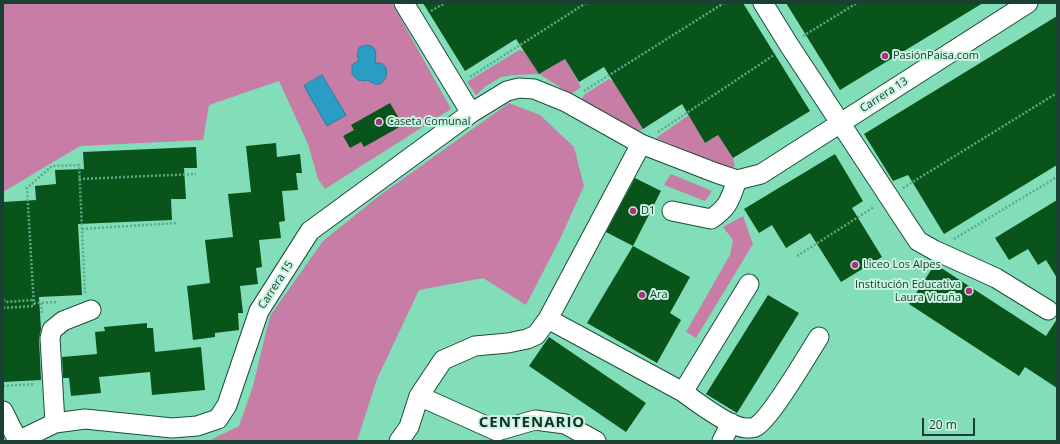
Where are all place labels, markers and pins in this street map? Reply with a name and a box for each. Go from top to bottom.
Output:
place label: PasiónPaisa.com [893,49,979,63]
marker: PasiónPaisa.com [880,51,890,61]
place label: Caseta Comunal [387,115,470,129]
marker: Caseta Comunal [374,117,384,127]
place label: D1 [641,204,655,218]
marker: D1 [628,206,638,216]
place label: Liceo Los Alpes [863,258,941,272]
marker: Liceo Los Alpes [850,260,860,270]
place label: Institución Educativa Laura Vicuña [855,278,961,304]
marker: Institución Educativa Laura Vicuña [964,286,974,296]
place label: Ara [650,288,668,302]
marker: Ara [637,290,647,300]

